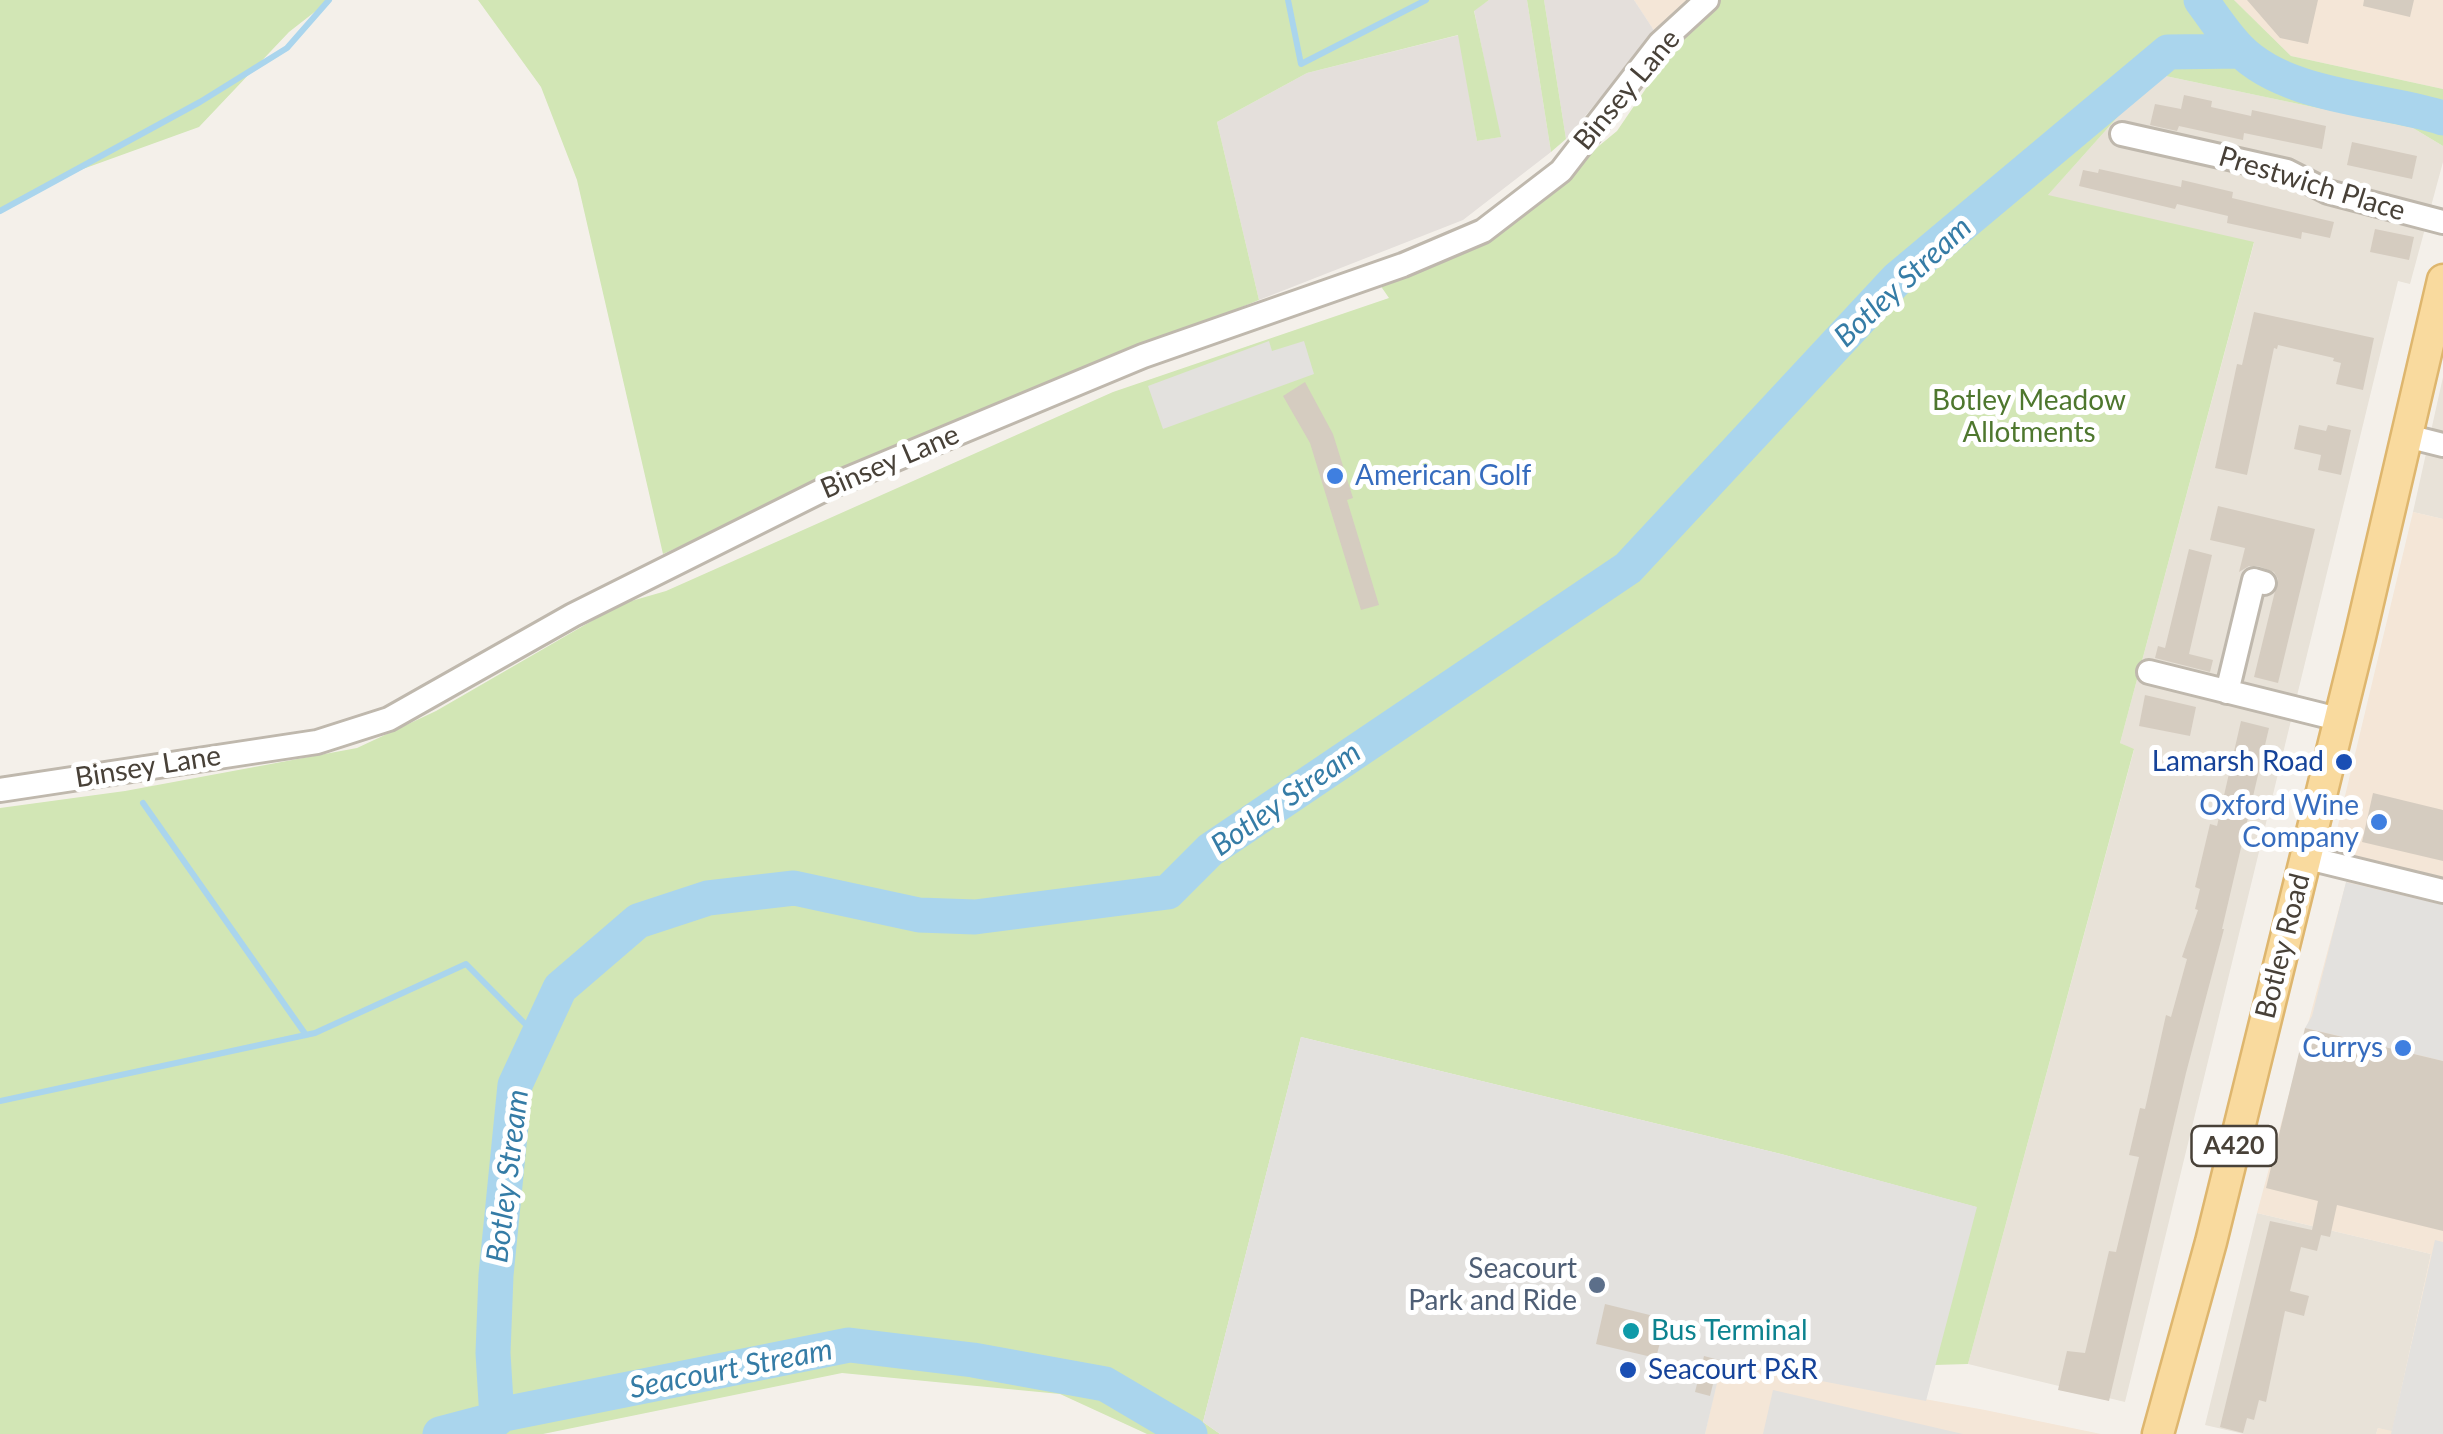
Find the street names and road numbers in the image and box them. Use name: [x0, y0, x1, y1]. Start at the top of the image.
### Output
street label: Binsey Lane: [1567, 23, 1687, 157]
street label: Prestwich Place: [2215, 140, 2409, 228]
street label: Binsey Lane: [816, 418, 964, 506]
street label: Binsey Lane: [73, 739, 223, 795]
street label: Botley Road: [2249, 870, 2317, 1022]
road number: A420: [2192, 1126, 2276, 1166]

